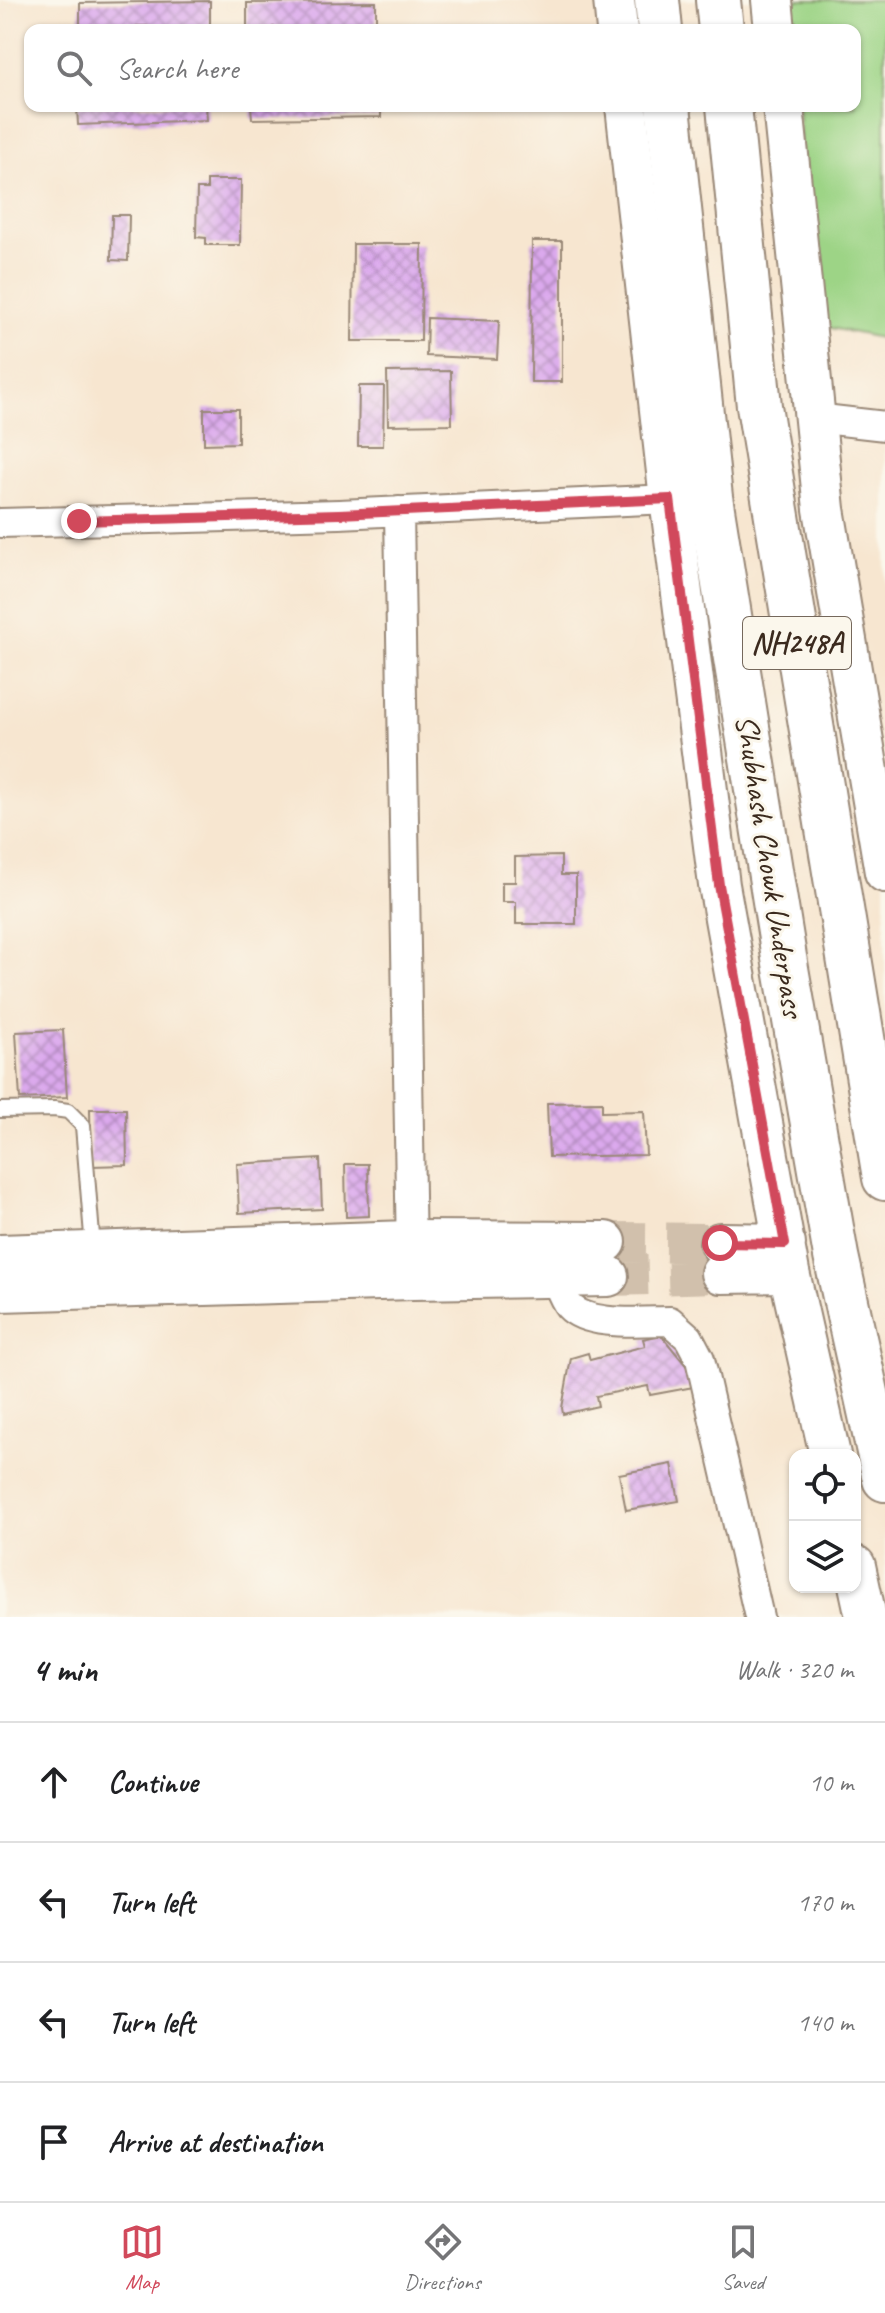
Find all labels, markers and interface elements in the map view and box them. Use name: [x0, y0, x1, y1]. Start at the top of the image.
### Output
search box: [24, 24, 861, 112]
icon: search: [52, 46, 96, 90]
text: Search here: [116, 49, 238, 87]
route end: [61, 503, 97, 539]
road number: NH248A: [743, 617, 851, 669]
street label: Shubhash Chowk Underpass: [726, 712, 814, 1022]
route start: [702, 1225, 738, 1261]
map controls: [789, 1449, 861, 1593]
button: locate: [789, 1449, 861, 1521]
button: layers: [789, 1521, 861, 1593]
text: 4 min: [32, 1648, 97, 1691]
text: Walk · 320 m: [736, 1653, 853, 1686]
icon: ahead: [32, 1760, 76, 1804]
text: Continue: [108, 1763, 198, 1801]
text: 10 m: [809, 1766, 853, 1799]
icon: left: [32, 1880, 76, 1924]
text: Turn left: [108, 1883, 195, 1921]
text: 170 m: [797, 1886, 853, 1919]
icon: left: [32, 2000, 76, 2044]
text: Turn left: [108, 2003, 195, 2041]
text: 140 m: [797, 2006, 853, 2039]
icon: arrive: [32, 2120, 76, 2164]
text: Arrive at destination: [108, 2123, 323, 2161]
tab: Map: [120, 2220, 164, 2296]
tab: Directions: [404, 2220, 481, 2296]
tab: Saved: [721, 2220, 765, 2296]

